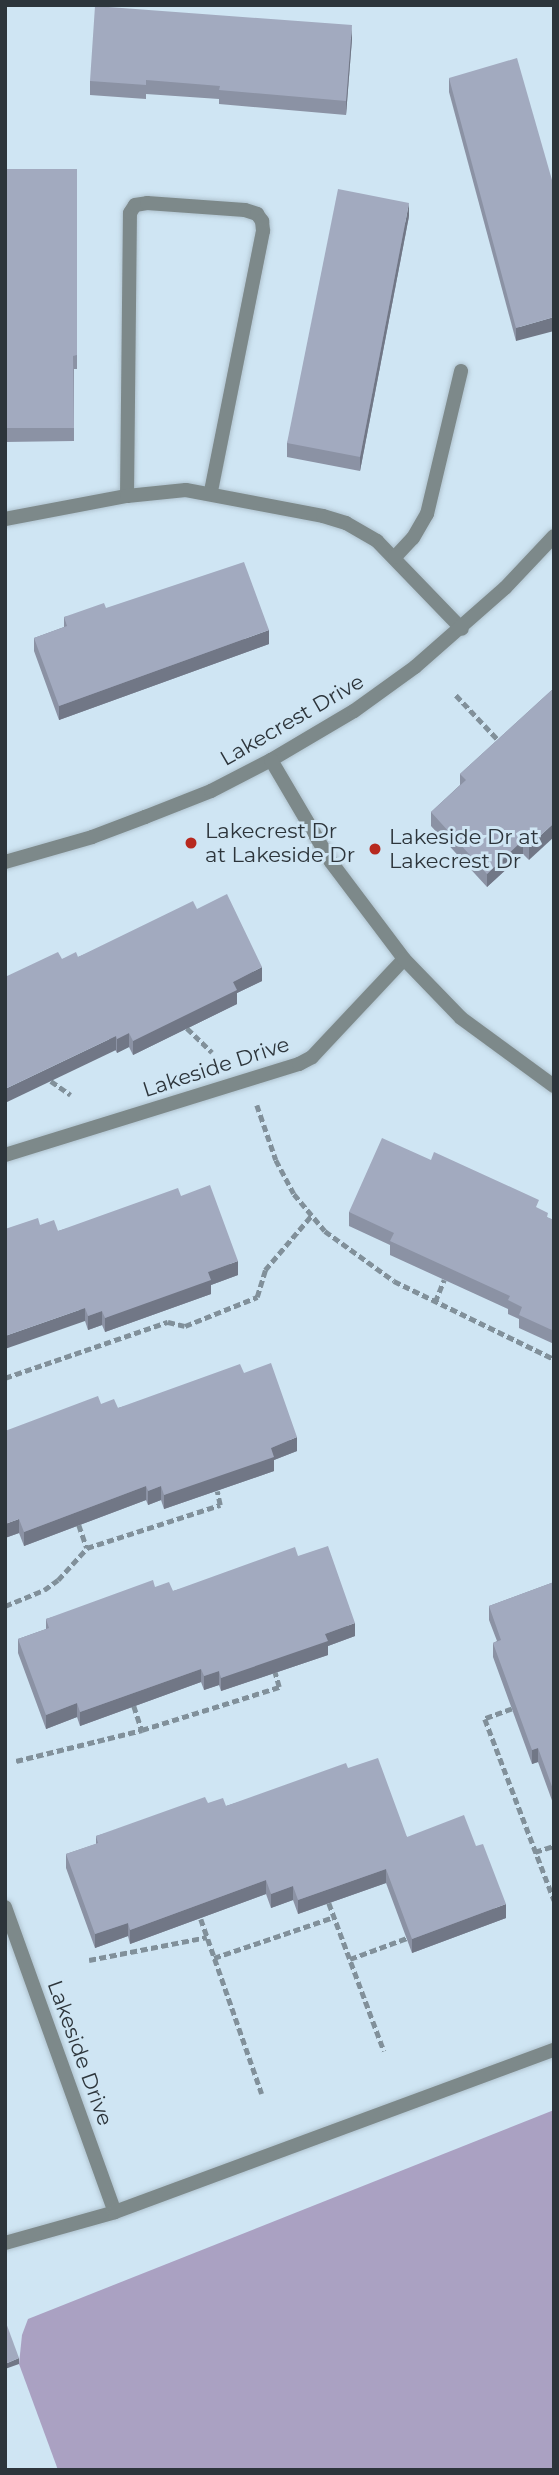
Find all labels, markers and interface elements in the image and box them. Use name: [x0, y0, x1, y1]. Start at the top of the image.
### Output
street label: Lakecrest Drive: [216, 669, 368, 771]
place label: Lakecrest Dr at Lakeside Dr: [205, 818, 355, 868]
place label: Lakeside Dr at Lakecrest Dr: [389, 824, 539, 874]
marker: Lakecrest Dr at Lakeside Dr: [183, 835, 199, 851]
marker: Lakeside Dr at Lakecrest Dr: [367, 841, 383, 857]
street label: Lakeside Drive: [139, 1031, 293, 1103]
street label: Lakeside Drive: [42, 1977, 118, 2129]

